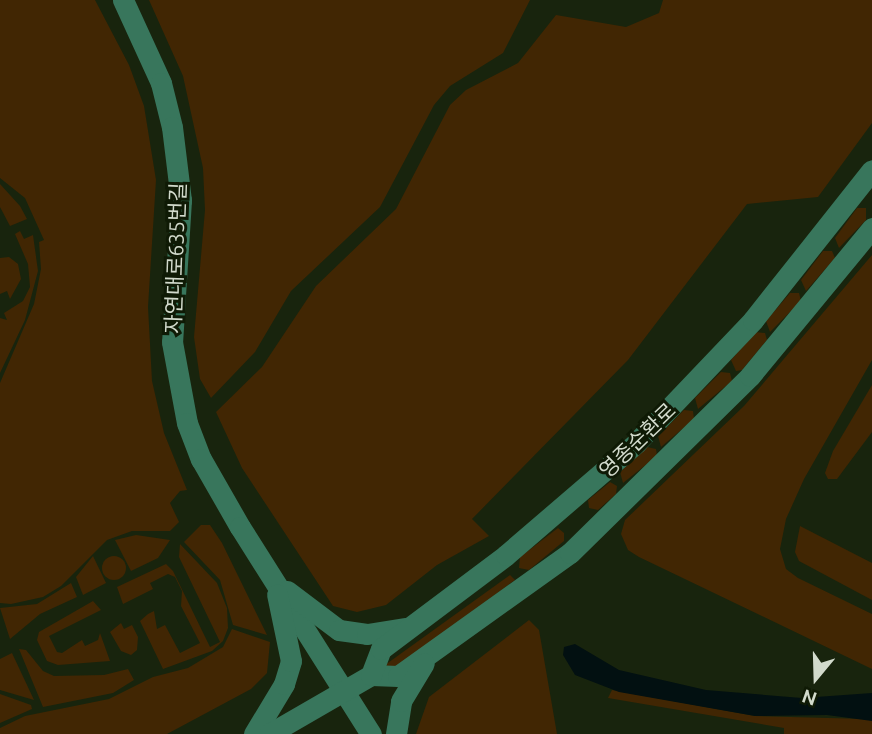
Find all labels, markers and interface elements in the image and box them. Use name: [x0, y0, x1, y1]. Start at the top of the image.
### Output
street label: 자연대로635번길: [160, 182, 190, 334]
street label: 영종순환로: [594, 397, 680, 483]
north arrow: [781, 643, 851, 713]
text: N: [799, 685, 819, 711]

